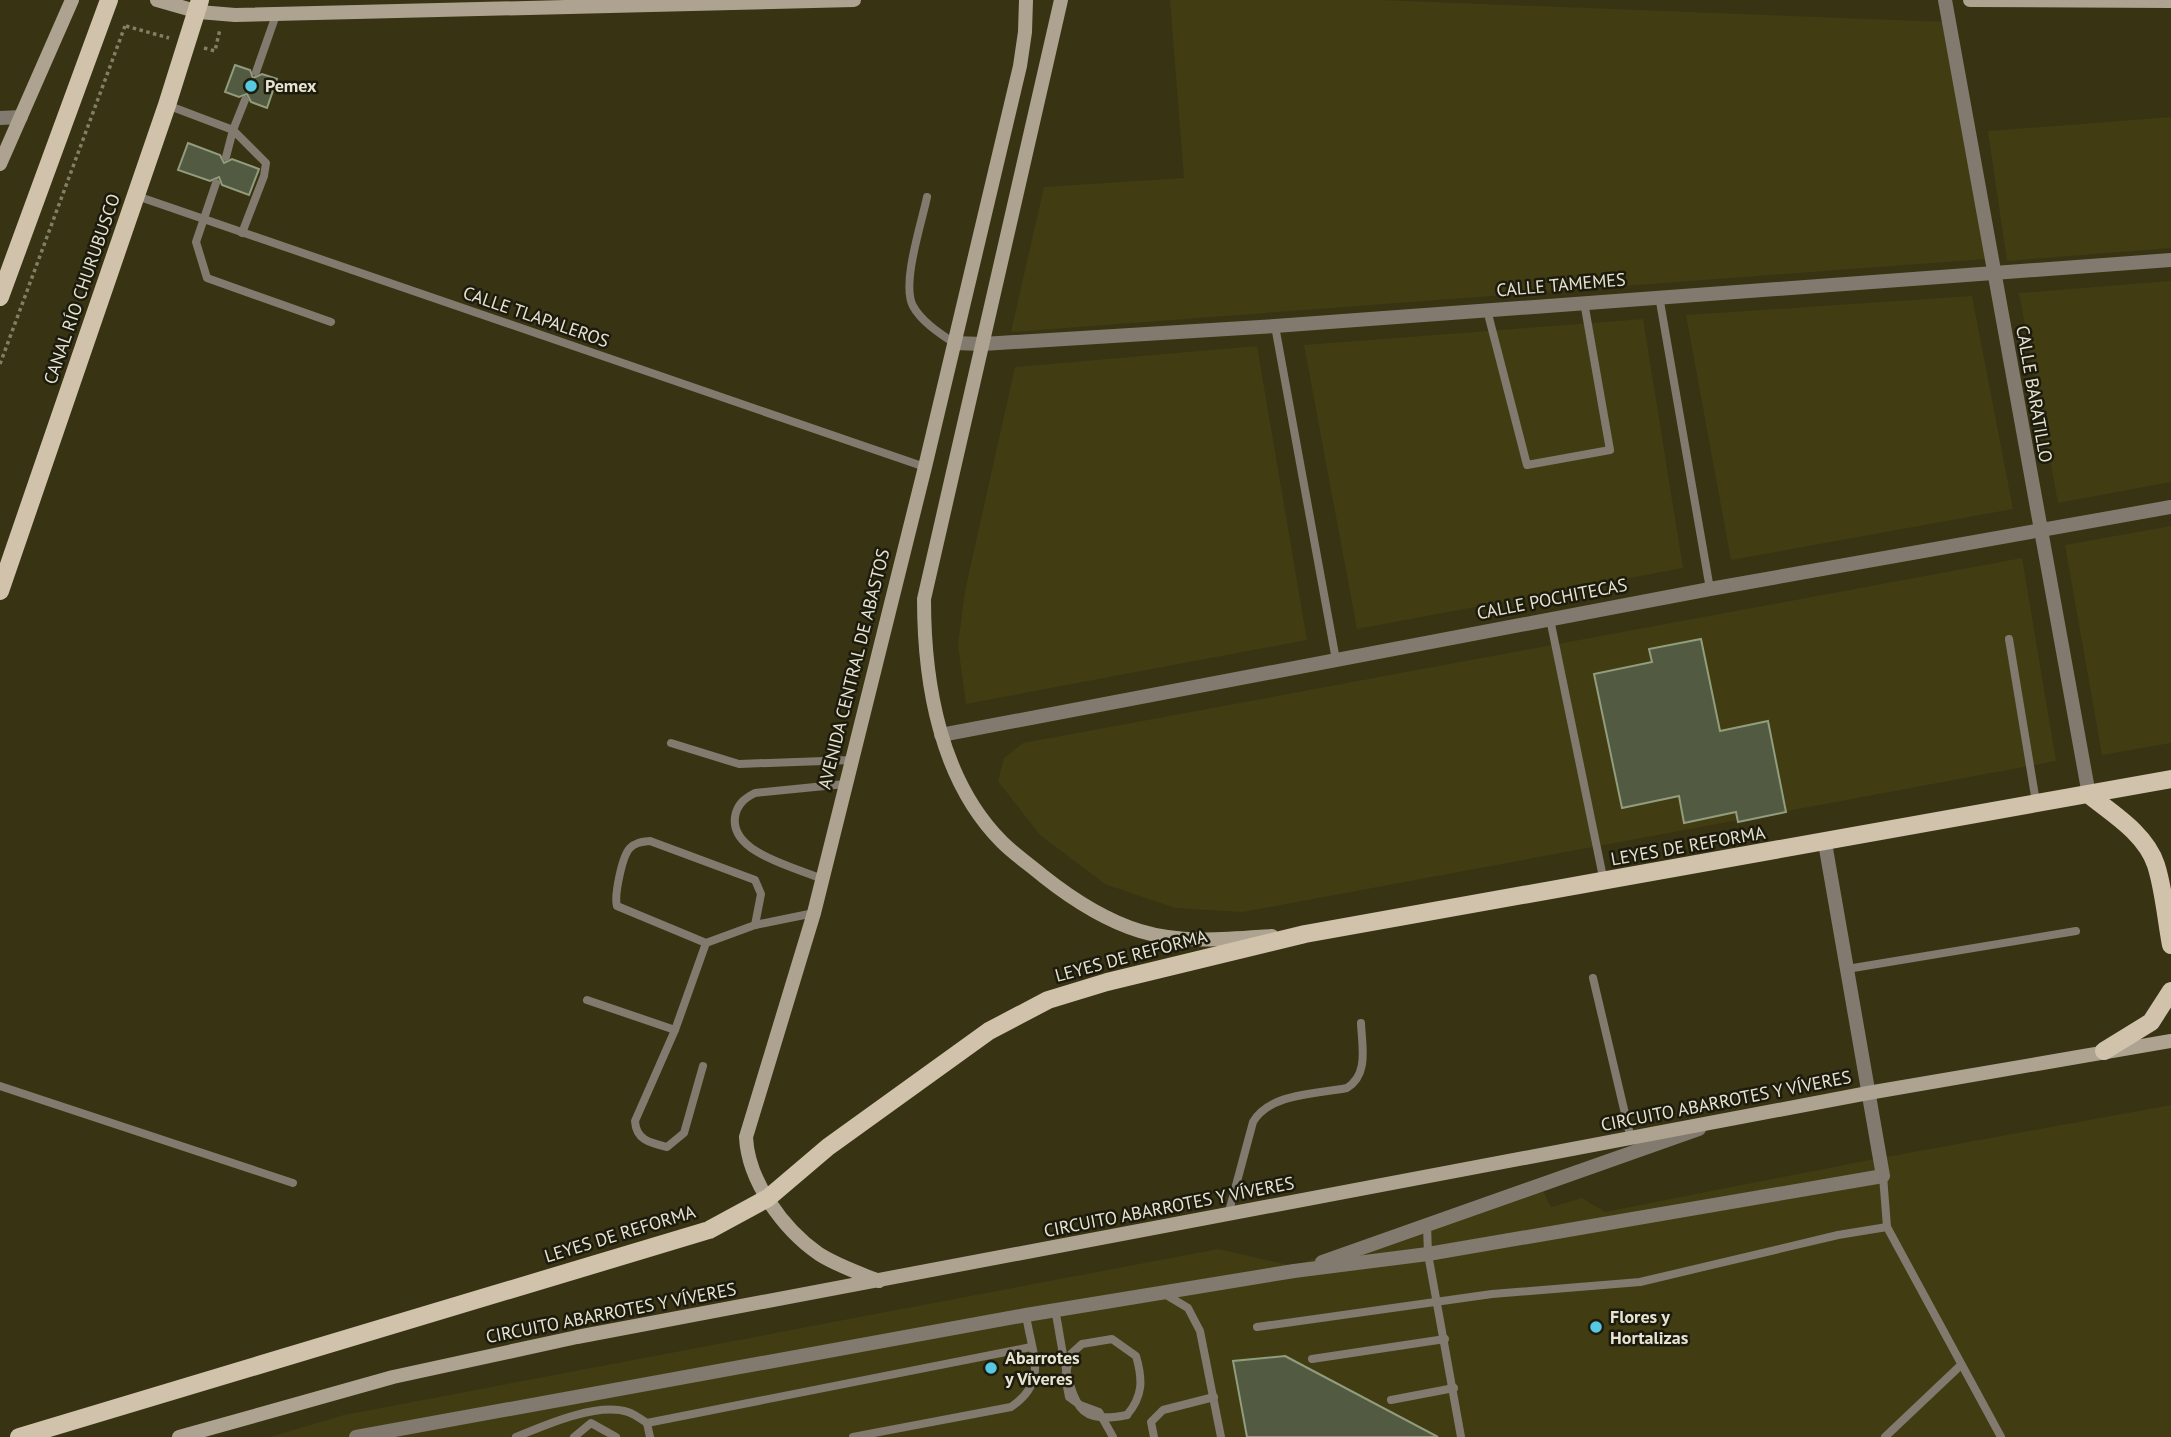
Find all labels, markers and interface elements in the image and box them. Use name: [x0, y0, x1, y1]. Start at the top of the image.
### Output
place label: Pemex: [265, 74, 317, 97]
marker: Pemex: [243, 78, 259, 94]
street label: CANAL RÍO CHURUBUSCO: [38, 191, 125, 387]
street label: CALLE TAMEMES: [1495, 267, 1626, 302]
street label: CALLE TLAPALEROS: [460, 281, 612, 352]
street label: CALLE BARATILLO: [2011, 323, 2058, 464]
street label: AVENIDA CENTRAL DE ABASTOS: [813, 546, 895, 791]
street label: CALLE POCHITECAS: [1475, 573, 1629, 624]
street label: LEYES DE REFORMA: [1609, 820, 1768, 870]
street label: LEYES DE REFORMA: [1052, 924, 1210, 987]
street label: CIRCUITO ABARROTES Y VÍVERES: [1599, 1065, 1853, 1136]
street label: CIRCUITO ABARROTES Y VÍVERES: [1042, 1171, 1296, 1242]
street label: LEYES DE REFORMA: [542, 1199, 699, 1267]
street label: CIRCUITO ABARROTES Y VÍVERES: [484, 1277, 738, 1348]
place label: Flores y Hortalizas: [1610, 1305, 1689, 1349]
marker: Flores y Hortalizas: [1588, 1319, 1604, 1335]
place label: Abarrotes y Víveres: [1004, 1346, 1080, 1390]
marker: Abarrotes y Víveres: [983, 1360, 999, 1376]

